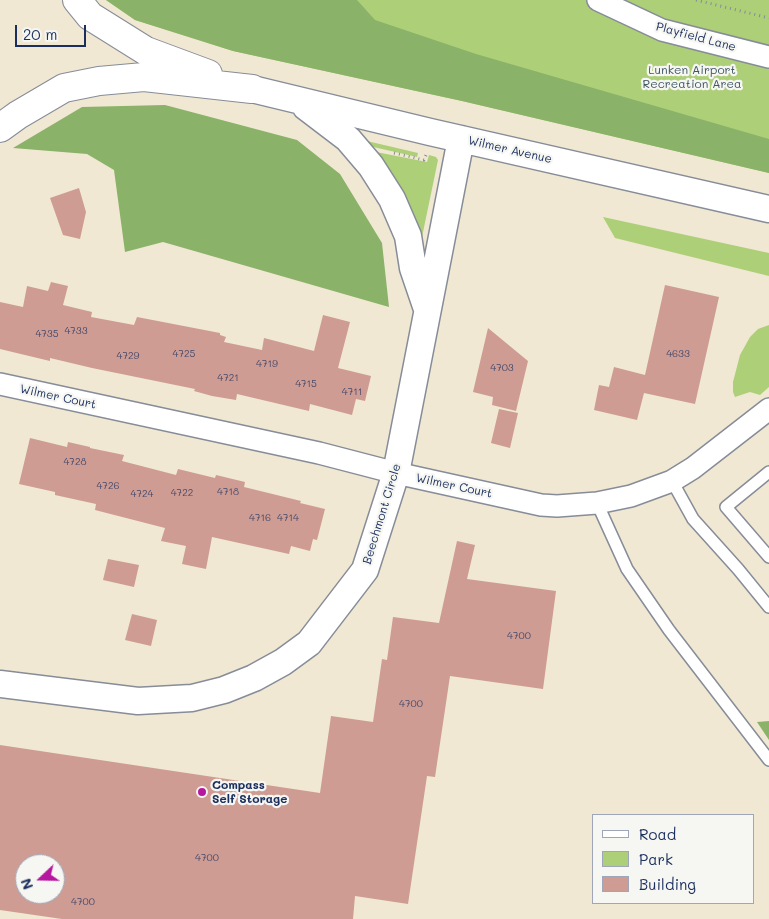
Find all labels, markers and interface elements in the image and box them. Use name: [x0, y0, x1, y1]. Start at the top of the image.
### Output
scale bar: [18, 15, 89, 47]
street label: Playfield Lane: [654, 19, 738, 55]
text: 20 m: [23, 24, 57, 44]
park label: Lunken Airport Recreation Area: [643, 63, 741, 91]
street label: Wilmer Avenue: [467, 133, 553, 167]
house number: 4733: [64, 325, 88, 337]
house number: 4735: [35, 328, 59, 340]
house number: 4725: [173, 348, 195, 360]
house number: 4633: [666, 348, 690, 360]
house number: 4729: [117, 350, 139, 362]
house number: 4719: [256, 358, 278, 370]
house number: 4703: [490, 362, 514, 374]
house number: 4721: [217, 372, 239, 384]
house number: 4715: [295, 378, 317, 390]
street label: Wilmer Court: [19, 382, 97, 412]
house number: 4711: [342, 386, 362, 398]
house number: 4728: [63, 456, 87, 468]
street label: Beechmont Circle: [360, 462, 404, 566]
street label: Wilmer Court: [415, 471, 493, 501]
house number: 4726: [96, 480, 120, 492]
house number: 4718: [217, 486, 239, 498]
house number: 4722: [171, 487, 193, 499]
house number: 4724: [131, 488, 153, 500]
house number: 4716: [249, 512, 271, 524]
house number: 4714: [277, 512, 299, 524]
house number: 4700: [507, 630, 531, 642]
house number: 4700: [399, 698, 423, 710]
place label: Compass Self Storage: [212, 778, 287, 806]
marker: Compass Self Storage: [196, 786, 208, 798]
legend: [592, 814, 754, 904]
text: Road: [639, 824, 676, 844]
text: Park: [639, 849, 673, 869]
house number: 4700: [195, 852, 219, 864]
north arrow: [15, 854, 65, 904]
text: Building: [639, 874, 696, 894]
text: N: [16, 876, 37, 893]
house number: 4700: [71, 896, 95, 908]

